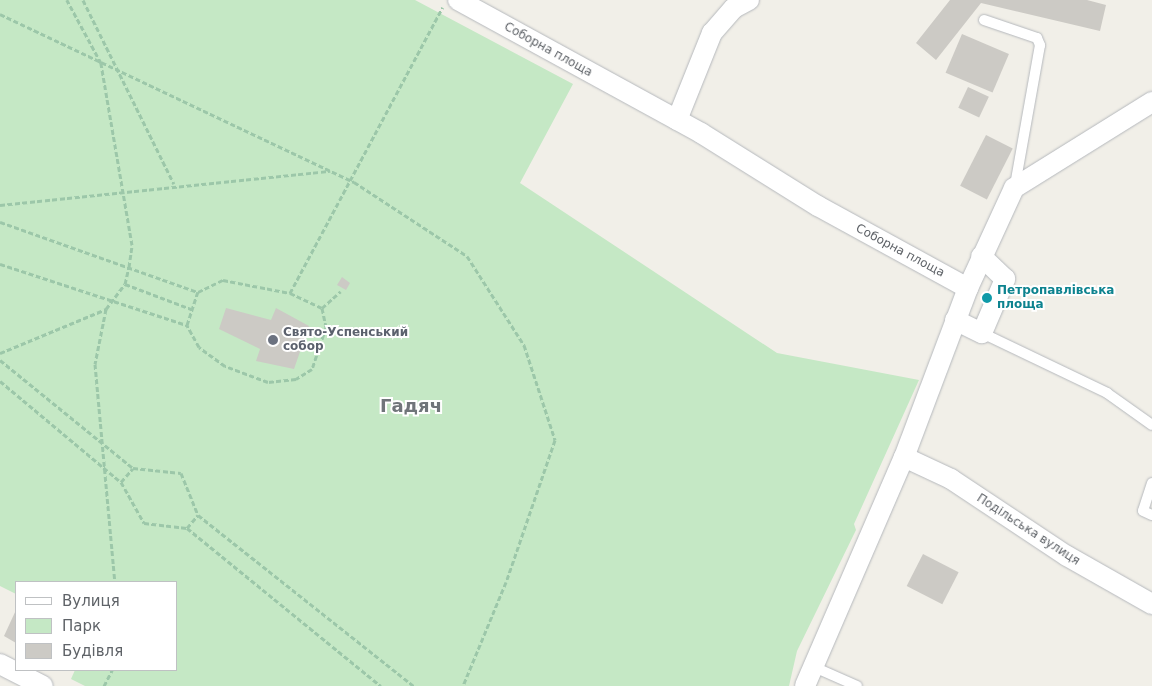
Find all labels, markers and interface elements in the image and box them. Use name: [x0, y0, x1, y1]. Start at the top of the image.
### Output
street label: Соборна площа: [501, 20, 595, 80]
street label: Соборна площа: [853, 221, 947, 281]
place label: Петропавлівська площа: [997, 284, 1114, 312]
marker: Петропавлівська площа: [981, 292, 993, 304]
place label: Свято-Успенський собор: [283, 326, 408, 354]
marker: Свято-Успенський собор: [267, 334, 279, 346]
district label: Гадяч: [380, 395, 442, 417]
street label: Подільська вулиця: [974, 491, 1082, 569]
legend: [15, 581, 178, 671]
text: Вулиця: [62, 592, 120, 610]
text: Парк: [62, 617, 101, 635]
text: Будівля: [62, 642, 123, 660]

